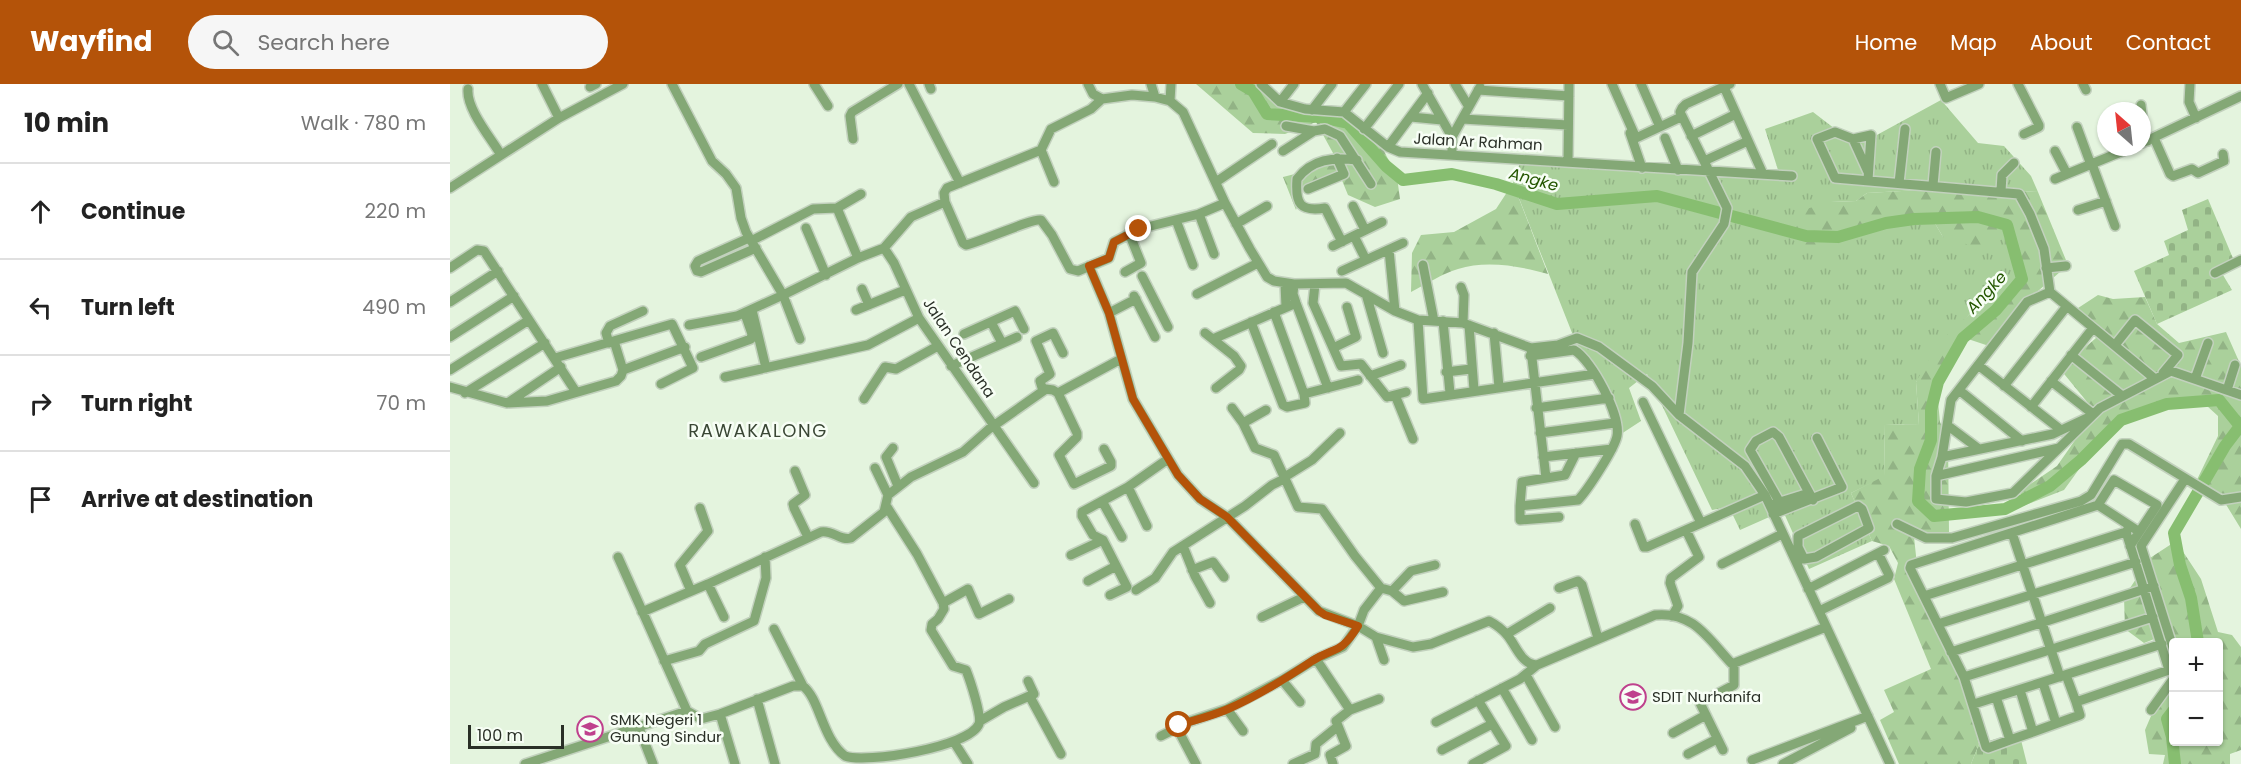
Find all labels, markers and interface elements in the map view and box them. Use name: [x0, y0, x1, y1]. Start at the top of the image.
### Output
search box: [188, 15, 608, 69]
text: Wayfind: [30, 22, 152, 61]
icon: search: [209, 26, 242, 59]
text: Search here: [257, 27, 390, 58]
text: Home: [1855, 28, 1917, 57]
text: Map: [1950, 28, 1997, 57]
text: About: [2030, 28, 2093, 57]
text: Contact: [2126, 28, 2211, 57]
north arrow: [2097, 102, 2151, 156]
text: 10 min: [24, 105, 109, 141]
text: Walk · 780 m: [301, 109, 426, 137]
street label: Jalan Ar Rahman: [1413, 128, 1543, 155]
water label: Angke: [1506, 162, 1561, 197]
icon: ahead: [24, 195, 57, 228]
text: Continue: [81, 196, 185, 227]
text: 220 m: [365, 197, 426, 225]
route end: [1125, 215, 1151, 241]
water label: Angke: [1960, 266, 2012, 319]
icon: left: [24, 291, 57, 324]
text: Turn left: [81, 292, 175, 323]
text: 490 m: [362, 293, 426, 321]
street label: Jalan Cendana: [918, 294, 1001, 402]
icon: right: [24, 387, 57, 420]
text: Turn right: [81, 388, 192, 419]
text: 70 m: [377, 389, 426, 417]
district label: RAWAKALONG: [688, 418, 828, 443]
icon: arrive: [24, 483, 57, 516]
text: Arrive at destination: [81, 484, 313, 515]
map controls: [2169, 638, 2223, 746]
button: +: [2169, 638, 2223, 692]
school or university icon: SDIT Nurhanifa: [1618, 682, 1648, 712]
place label: SDIT Nurhanifa: [1652, 686, 1761, 707]
button: −: [2169, 692, 2223, 746]
place label: SMK Negeri 1 Gunung Sindur: [610, 709, 722, 747]
route start: [1165, 711, 1191, 737]
school or university icon: SMK Negeri 1 Gunung Sindur: [575, 714, 605, 744]
scale bar: [468, 722, 564, 750]
text: 100 m: [477, 724, 523, 747]

